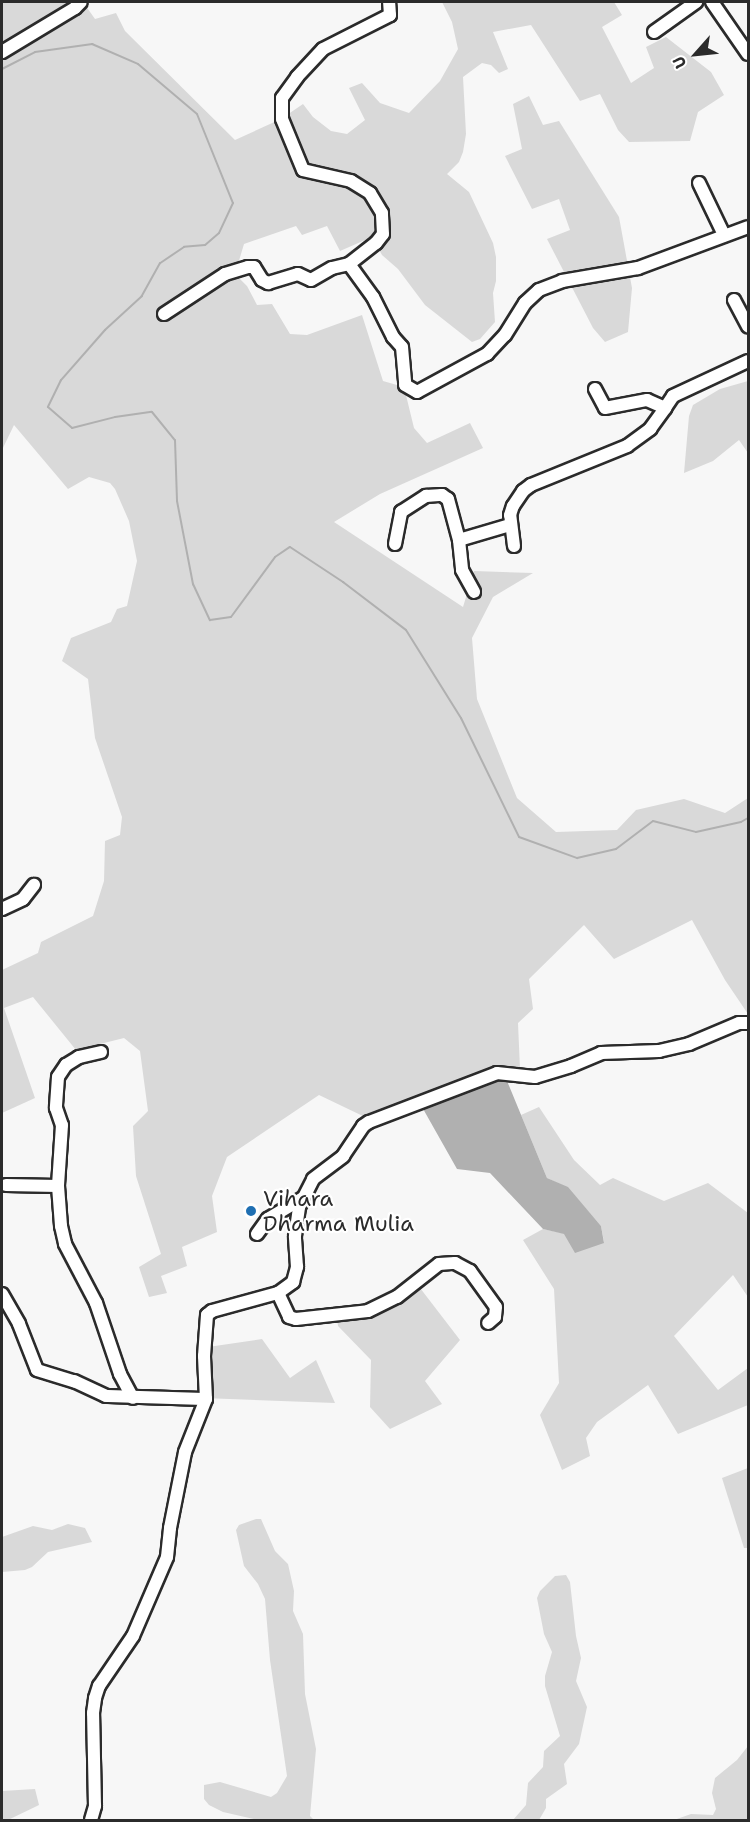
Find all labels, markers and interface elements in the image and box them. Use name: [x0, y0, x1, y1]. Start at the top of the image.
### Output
north arrow: [666, 24, 726, 84]
text: U: [668, 53, 691, 72]
place label: Vihara Dharma Mulia: [263, 1185, 414, 1236]
marker: Vihara Dharma Mulia: [244, 1204, 258, 1218]

